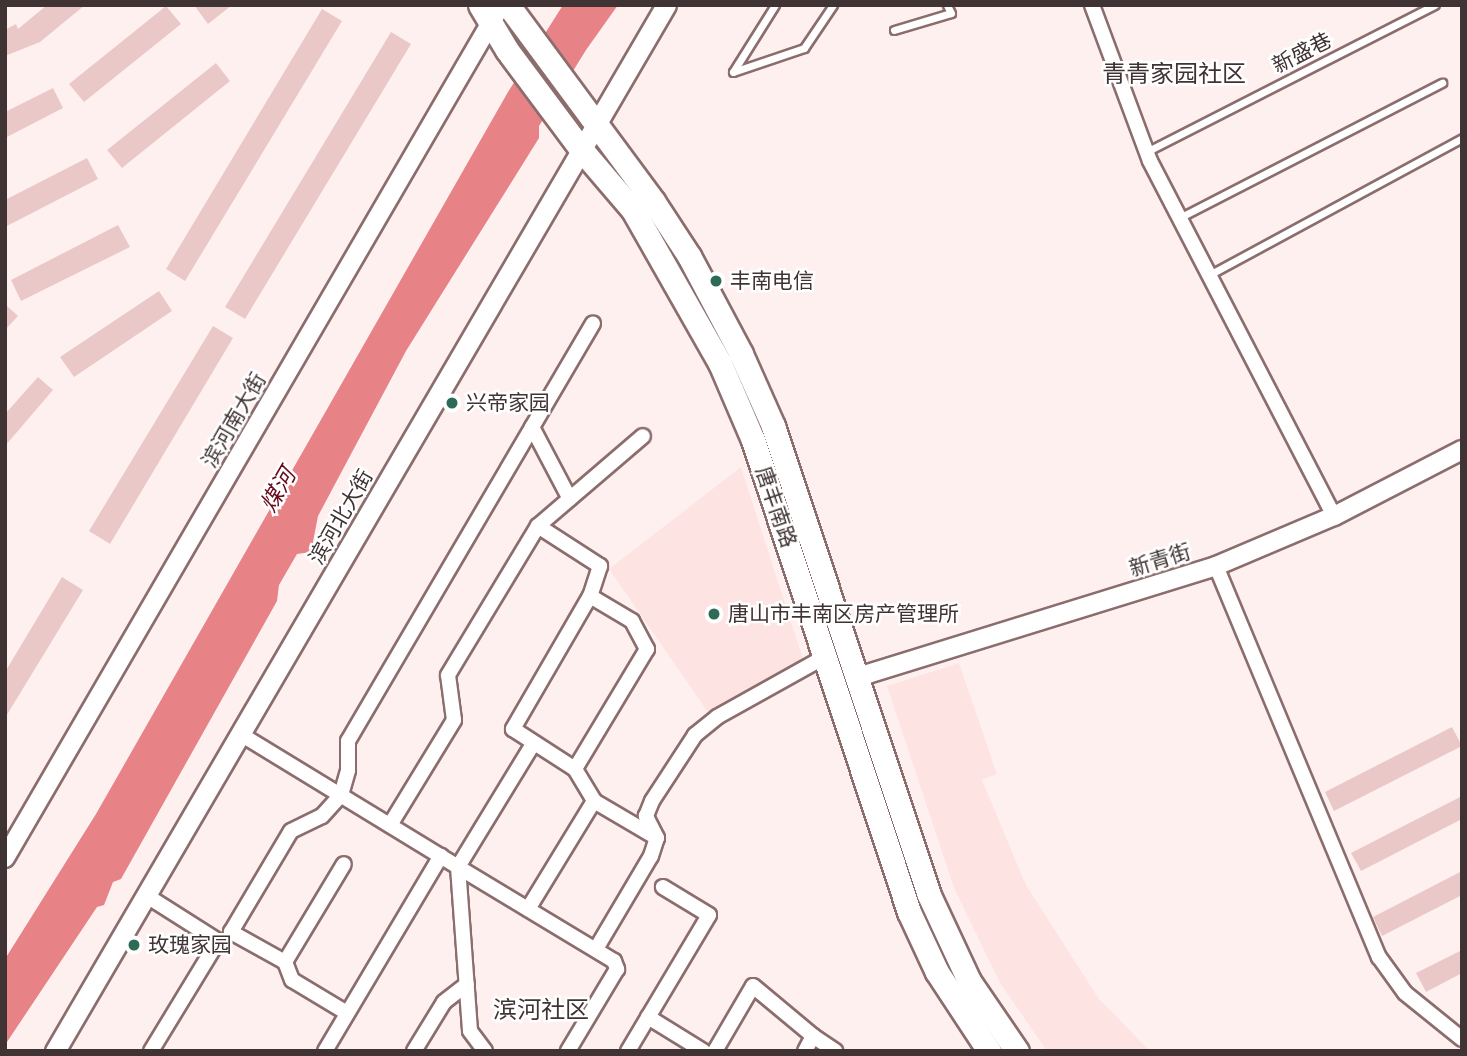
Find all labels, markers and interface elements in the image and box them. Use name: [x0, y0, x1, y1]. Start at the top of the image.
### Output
street label: 新盛巷: [1268, 27, 1336, 79]
district label: 青青家园社区: [1102, 60, 1246, 88]
place label: 丰南电信: [730, 268, 814, 294]
marker: 丰南电信: [708, 273, 724, 289]
street label: 滨河南大街: [197, 368, 271, 472]
place label: 兴帝家园: [466, 390, 550, 416]
marker: 兴帝家园: [444, 395, 460, 411]
water label: 煤河: [255, 463, 301, 517]
street label: 唐丰南路: [750, 463, 802, 551]
street label: 滨河北大街: [304, 465, 378, 569]
street label: 新青街: [1126, 539, 1194, 581]
place label: 唐山市丰南区房产管理所: [728, 601, 959, 627]
marker: 唐山市丰南区房产管理所: [706, 606, 722, 622]
place label: 玫瑰家园: [148, 932, 232, 958]
marker: 玫瑰家园: [126, 937, 142, 953]
district label: 滨河社区: [493, 996, 589, 1024]

